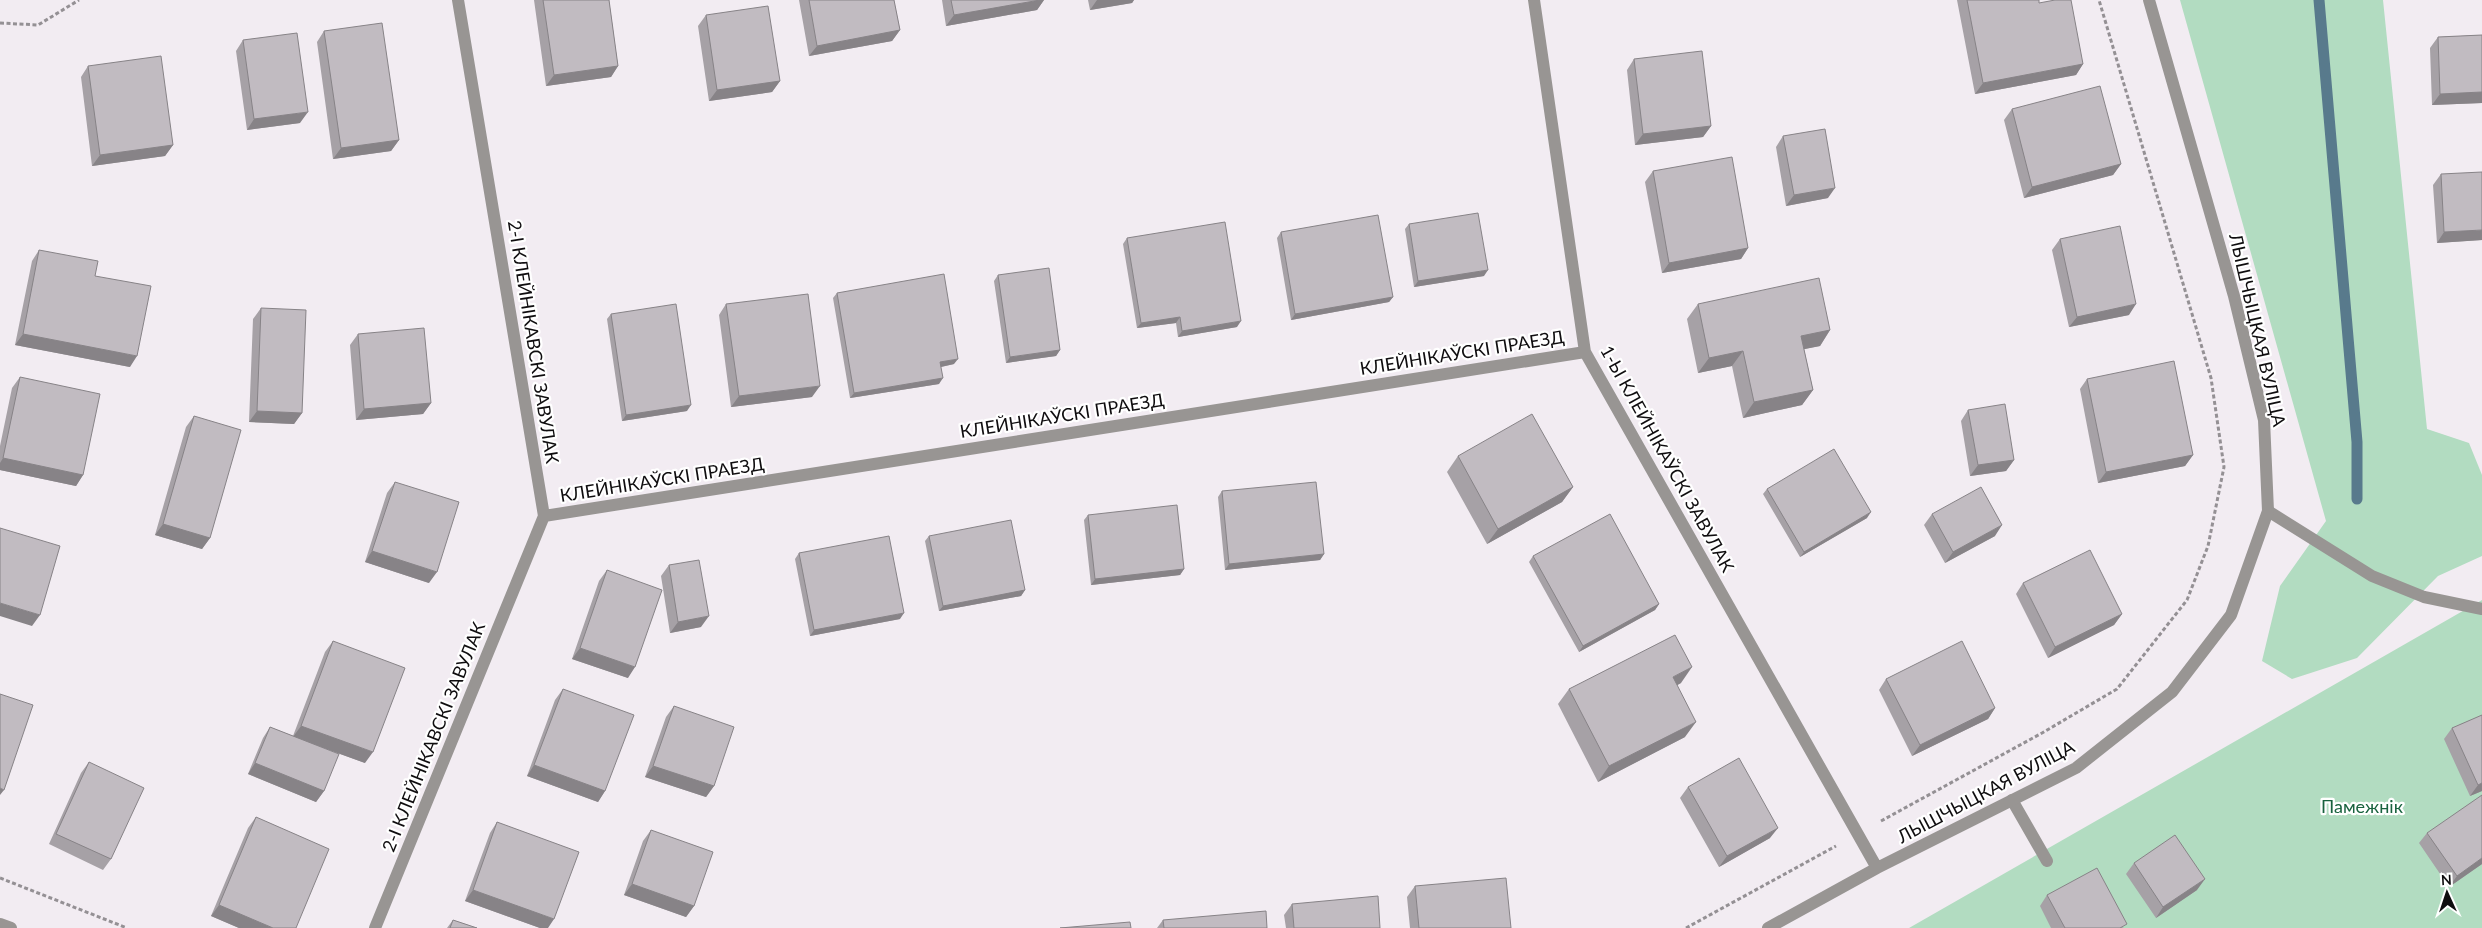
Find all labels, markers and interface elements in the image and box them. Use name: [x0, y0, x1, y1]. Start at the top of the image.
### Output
street label: 2-І КЛЕЙНІКАВСКІ ЗАВУЛАК: [504, 219, 564, 465]
street label: ЛЫШЧЫЦКАЯ ВУЛІЦА: [2225, 230, 2291, 429]
street label: КЛЕЙНІКАЎСКІ ПРАЕЗД: [1358, 325, 1566, 379]
street label: 1-Ы КЛЕЙНІКАЎСКІ ЗАВУЛАК: [1596, 341, 1739, 576]
street label: КЛЕЙНІКАЎСКІ ПРАЕЗД: [958, 388, 1166, 442]
street label: КЛЕЙНІКАЎСКІ ПРАЕЗД: [558, 452, 766, 506]
street label: 2-І КЛЕЙНІКАВСКІ ЗАВУЛАК: [377, 619, 489, 855]
street label: ЛЫШЧЫЦКАЯ ВУЛІЦА: [1892, 735, 2079, 848]
park label: Памежнік: [2321, 795, 2404, 817]
north arrow: [2422, 868, 2472, 918]
text: N: [2440, 871, 2452, 888]

